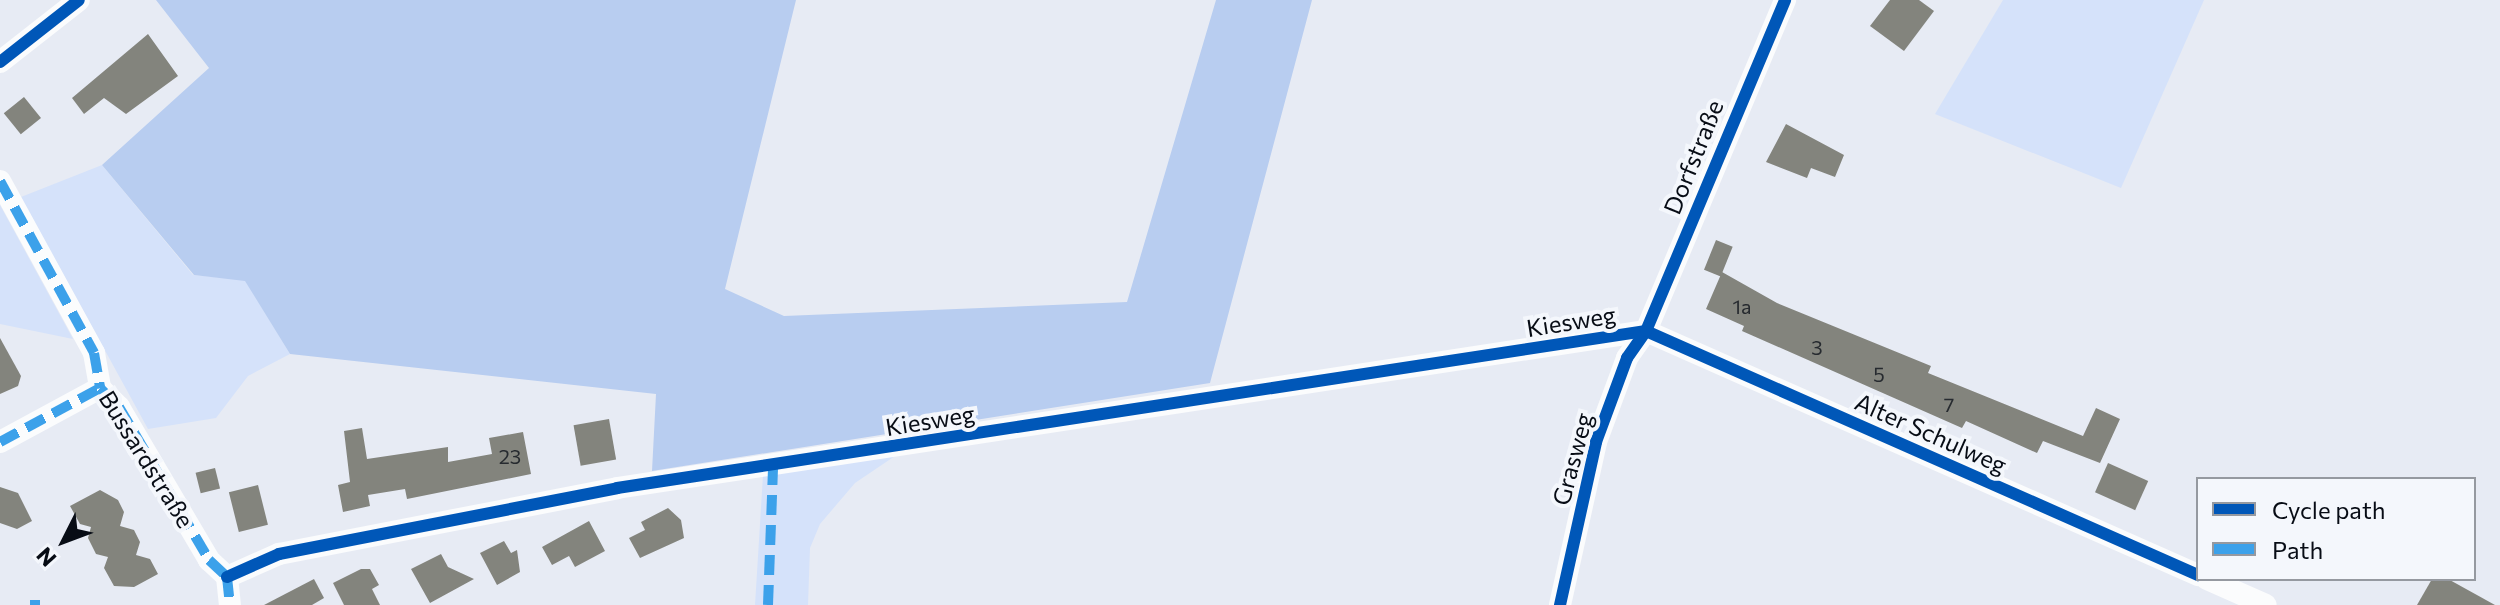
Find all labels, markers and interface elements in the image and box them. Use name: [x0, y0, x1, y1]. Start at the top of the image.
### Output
street label: Dorfstraße: [1657, 96, 1729, 218]
house number: 1a: [1732, 294, 1752, 318]
street label: Kiesweg: [1524, 300, 1618, 342]
house number: 3: [1811, 335, 1823, 359]
house number: 5: [1873, 362, 1885, 386]
street label: Bussardstraße: [93, 385, 201, 533]
street label: Alter Schulweg: [1851, 387, 2011, 479]
house number: 7: [1944, 392, 1954, 416]
street label: Kiesweg: [883, 399, 977, 441]
street label: Grasweg: [1546, 410, 1598, 508]
house number: 23: [499, 444, 521, 468]
legend: [2196, 477, 2476, 581]
text: Cycle path: [2272, 495, 2386, 524]
north arrow: [24, 501, 104, 581]
text: Path: [2272, 535, 2323, 564]
text: N: [30, 542, 61, 573]

